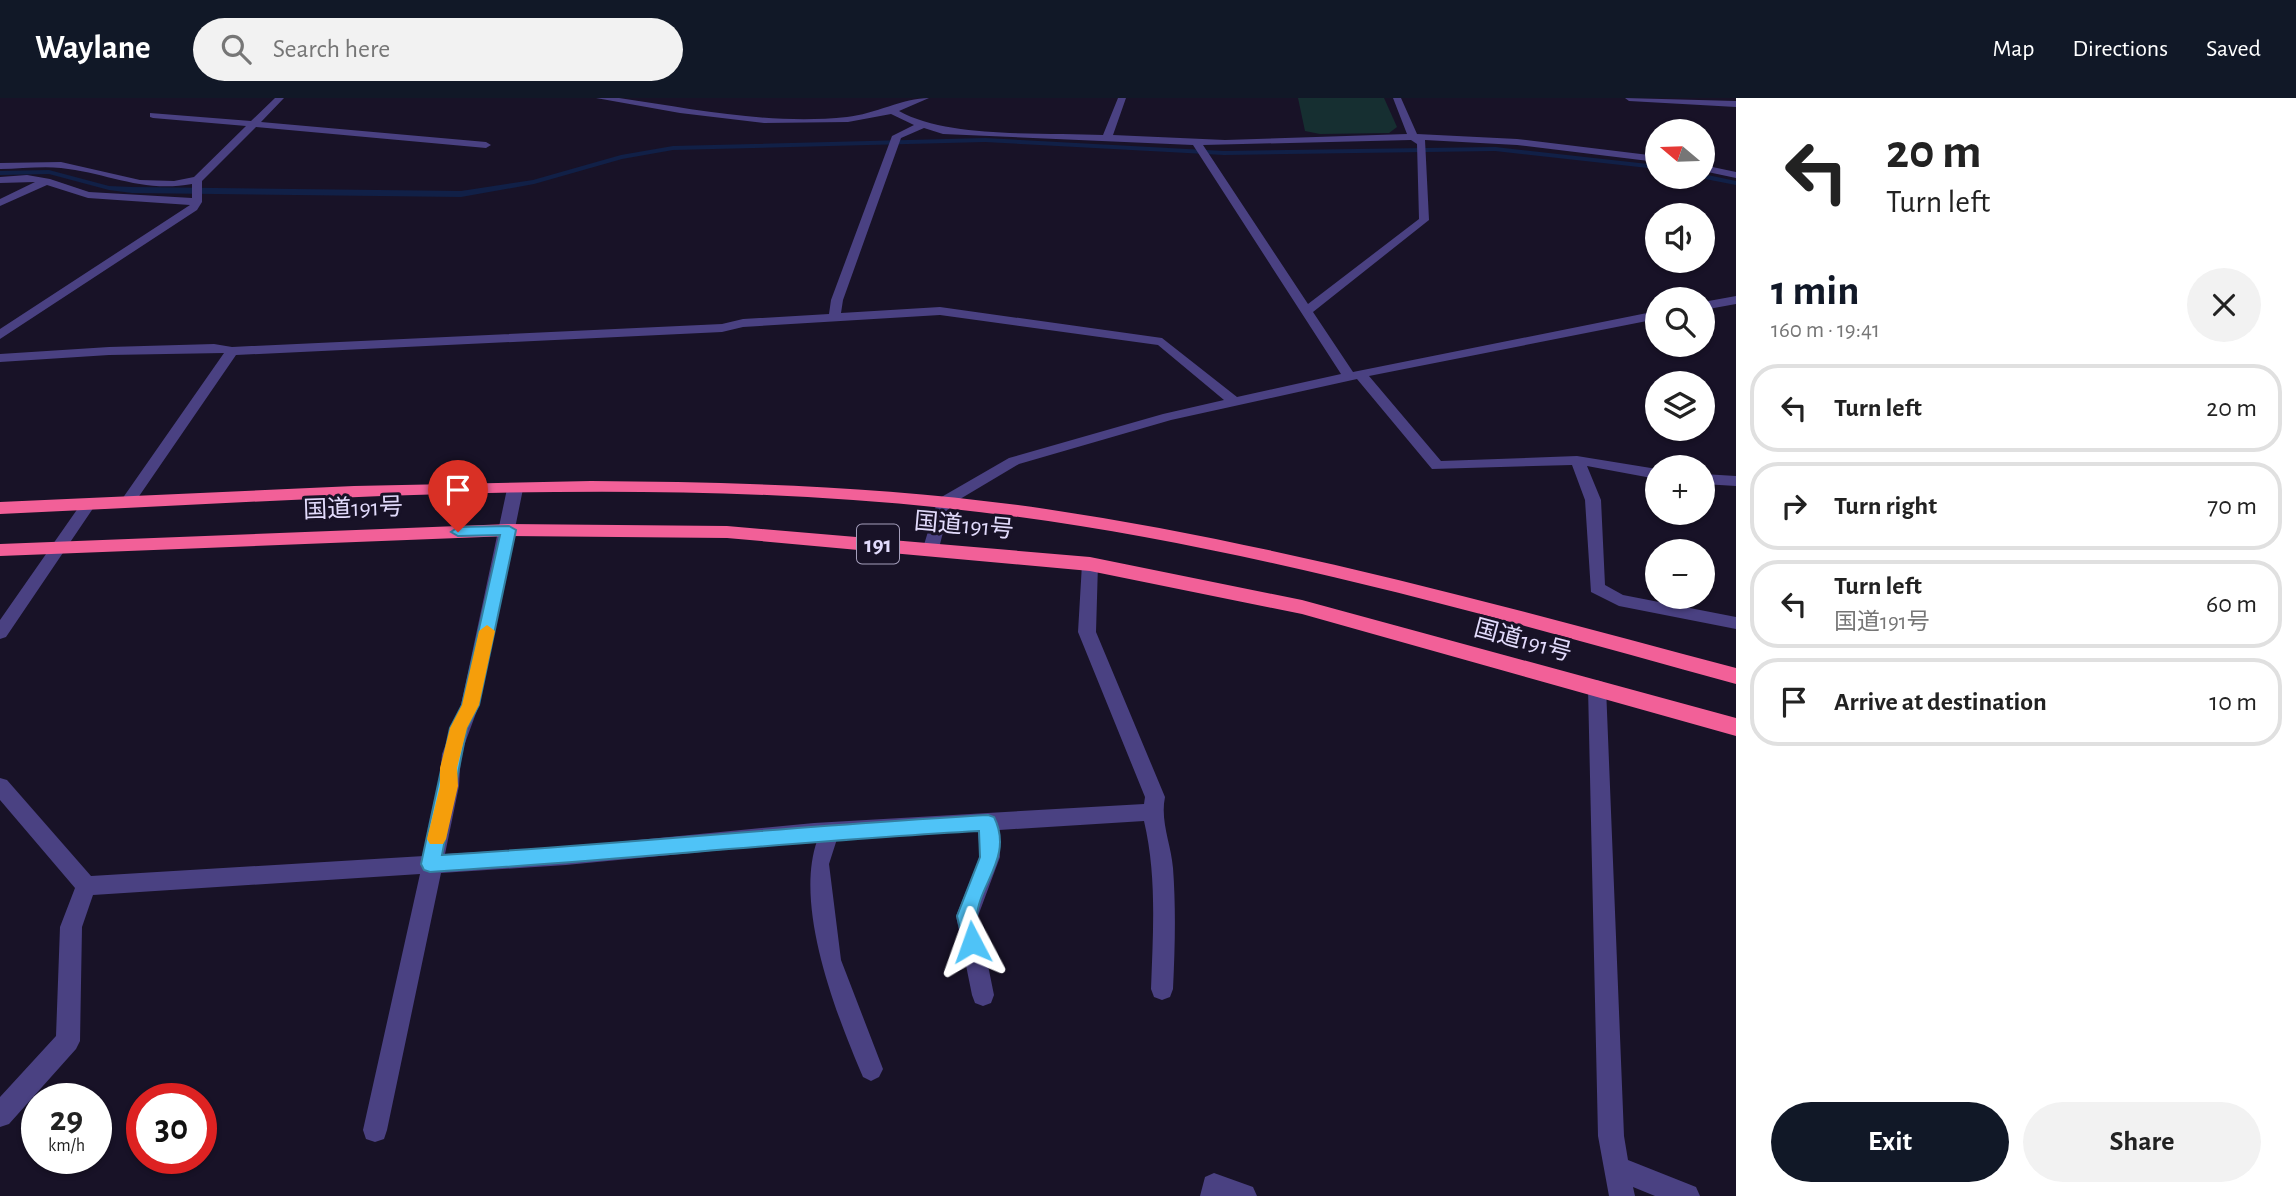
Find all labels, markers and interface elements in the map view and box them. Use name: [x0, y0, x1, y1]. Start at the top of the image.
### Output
search box: [193, 18, 683, 81]
icon: search: [217, 30, 255, 68]
text: Waylane: [35, 32, 151, 65]
text: Search here: [273, 36, 390, 62]
text: Map: [1992, 37, 2034, 61]
text: Directions: [2072, 37, 2168, 61]
text: Saved: [2206, 37, 2261, 61]
north arrow: [1645, 119, 1715, 189]
map controls: [1645, 119, 1715, 609]
icon: left: [1771, 126, 1862, 217]
text: 20 m: [1886, 128, 1982, 177]
text: Turn left: [1886, 186, 1990, 218]
button: sound: [1645, 203, 1715, 273]
button: close: [2187, 268, 2261, 342]
text: 1 min: [1771, 270, 1860, 312]
button: search: [1645, 287, 1715, 357]
text: 160 m · 19:41: [1771, 319, 1880, 342]
button: layers: [1645, 371, 1715, 441]
icon: left: [1775, 389, 1813, 427]
text: Turn left: [1834, 395, 1922, 421]
text: 20 m: [2206, 395, 2257, 421]
button: +: [1645, 455, 1715, 525]
pin: [428, 460, 488, 532]
icon: arrive: [439, 471, 477, 509]
icon: right: [1775, 487, 1813, 525]
street label: 国道191号: [303, 493, 403, 523]
text: Turn right: [1834, 493, 1937, 519]
text: 70 m: [2207, 493, 2257, 519]
street label: 国道191号: [913, 508, 1015, 542]
road number: 191: [857, 524, 899, 564]
button: −: [1645, 539, 1715, 609]
text: Turn left: [1834, 573, 1922, 599]
icon: left: [1775, 585, 1813, 623]
text: 60 m: [2206, 591, 2257, 617]
text: 国道191号: [1834, 611, 1930, 634]
street label: 国道191号: [1471, 615, 1575, 665]
icon: arrive: [1775, 683, 1813, 721]
text: Arrive at destination: [1834, 689, 2047, 715]
text: 10 m: [2209, 689, 2257, 715]
position arrow: [935, 905, 1009, 979]
speed limit sign: 30: [126, 1083, 217, 1174]
text: 29: [50, 1102, 83, 1137]
button: Exit: [1771, 1102, 2009, 1182]
button: Share: [2023, 1102, 2261, 1182]
text: km/h: [48, 1137, 85, 1155]

